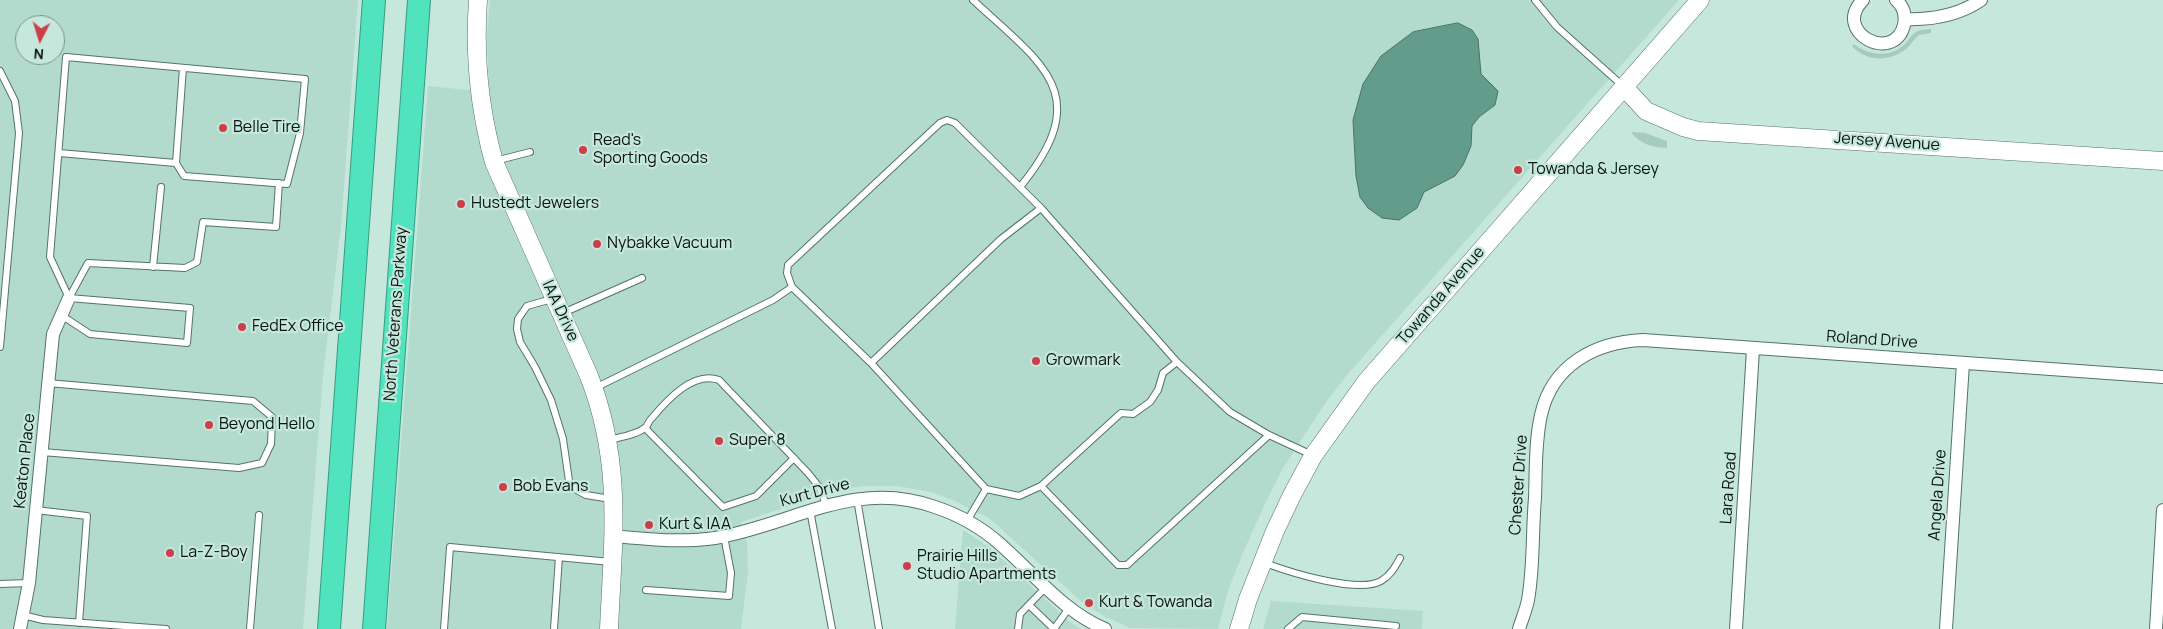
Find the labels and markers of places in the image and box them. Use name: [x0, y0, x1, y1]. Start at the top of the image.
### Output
place label: Belle Tire: [233, 118, 300, 138]
marker: Belle Tire: [217, 122, 229, 134]
place label: Read's Sporting Goods: [593, 131, 708, 169]
marker: Read's Sporting Goods: [577, 144, 589, 156]
place label: Towanda & Jersey: [1528, 160, 1659, 180]
marker: Towanda & Jersey: [1512, 164, 1524, 176]
place label: Hustedt Jewelers: [471, 194, 599, 214]
marker: Hustedt Jewelers: [455, 198, 467, 210]
place label: Nybakke Vacuum: [607, 234, 732, 254]
marker: Nybakke Vacuum: [591, 238, 603, 250]
place label: FedEx Office: [252, 317, 344, 337]
marker: FedEx Office: [236, 321, 248, 333]
place label: Growmark: [1046, 351, 1120, 371]
marker: Growmark: [1030, 355, 1042, 367]
place label: Beyond Hello: [219, 415, 315, 435]
marker: Beyond Hello: [203, 419, 215, 431]
place label: Super 8: [729, 431, 785, 451]
marker: Super 8: [713, 435, 725, 447]
place label: Bob Evans: [513, 477, 589, 497]
marker: Bob Evans: [497, 481, 509, 493]
place label: Kurt & IAA: [659, 515, 731, 535]
marker: Kurt & IAA: [643, 519, 655, 531]
place label: La-Z-Boy: [180, 543, 248, 563]
marker: La-Z-Boy: [164, 547, 176, 559]
place label: Prairie Hills Studio Apartments: [917, 547, 1056, 585]
marker: Prairie Hills Studio Apartments: [901, 560, 913, 572]
place label: Kurt & Towanda: [1099, 593, 1212, 613]
marker: Kurt & Towanda: [1083, 597, 1095, 609]

